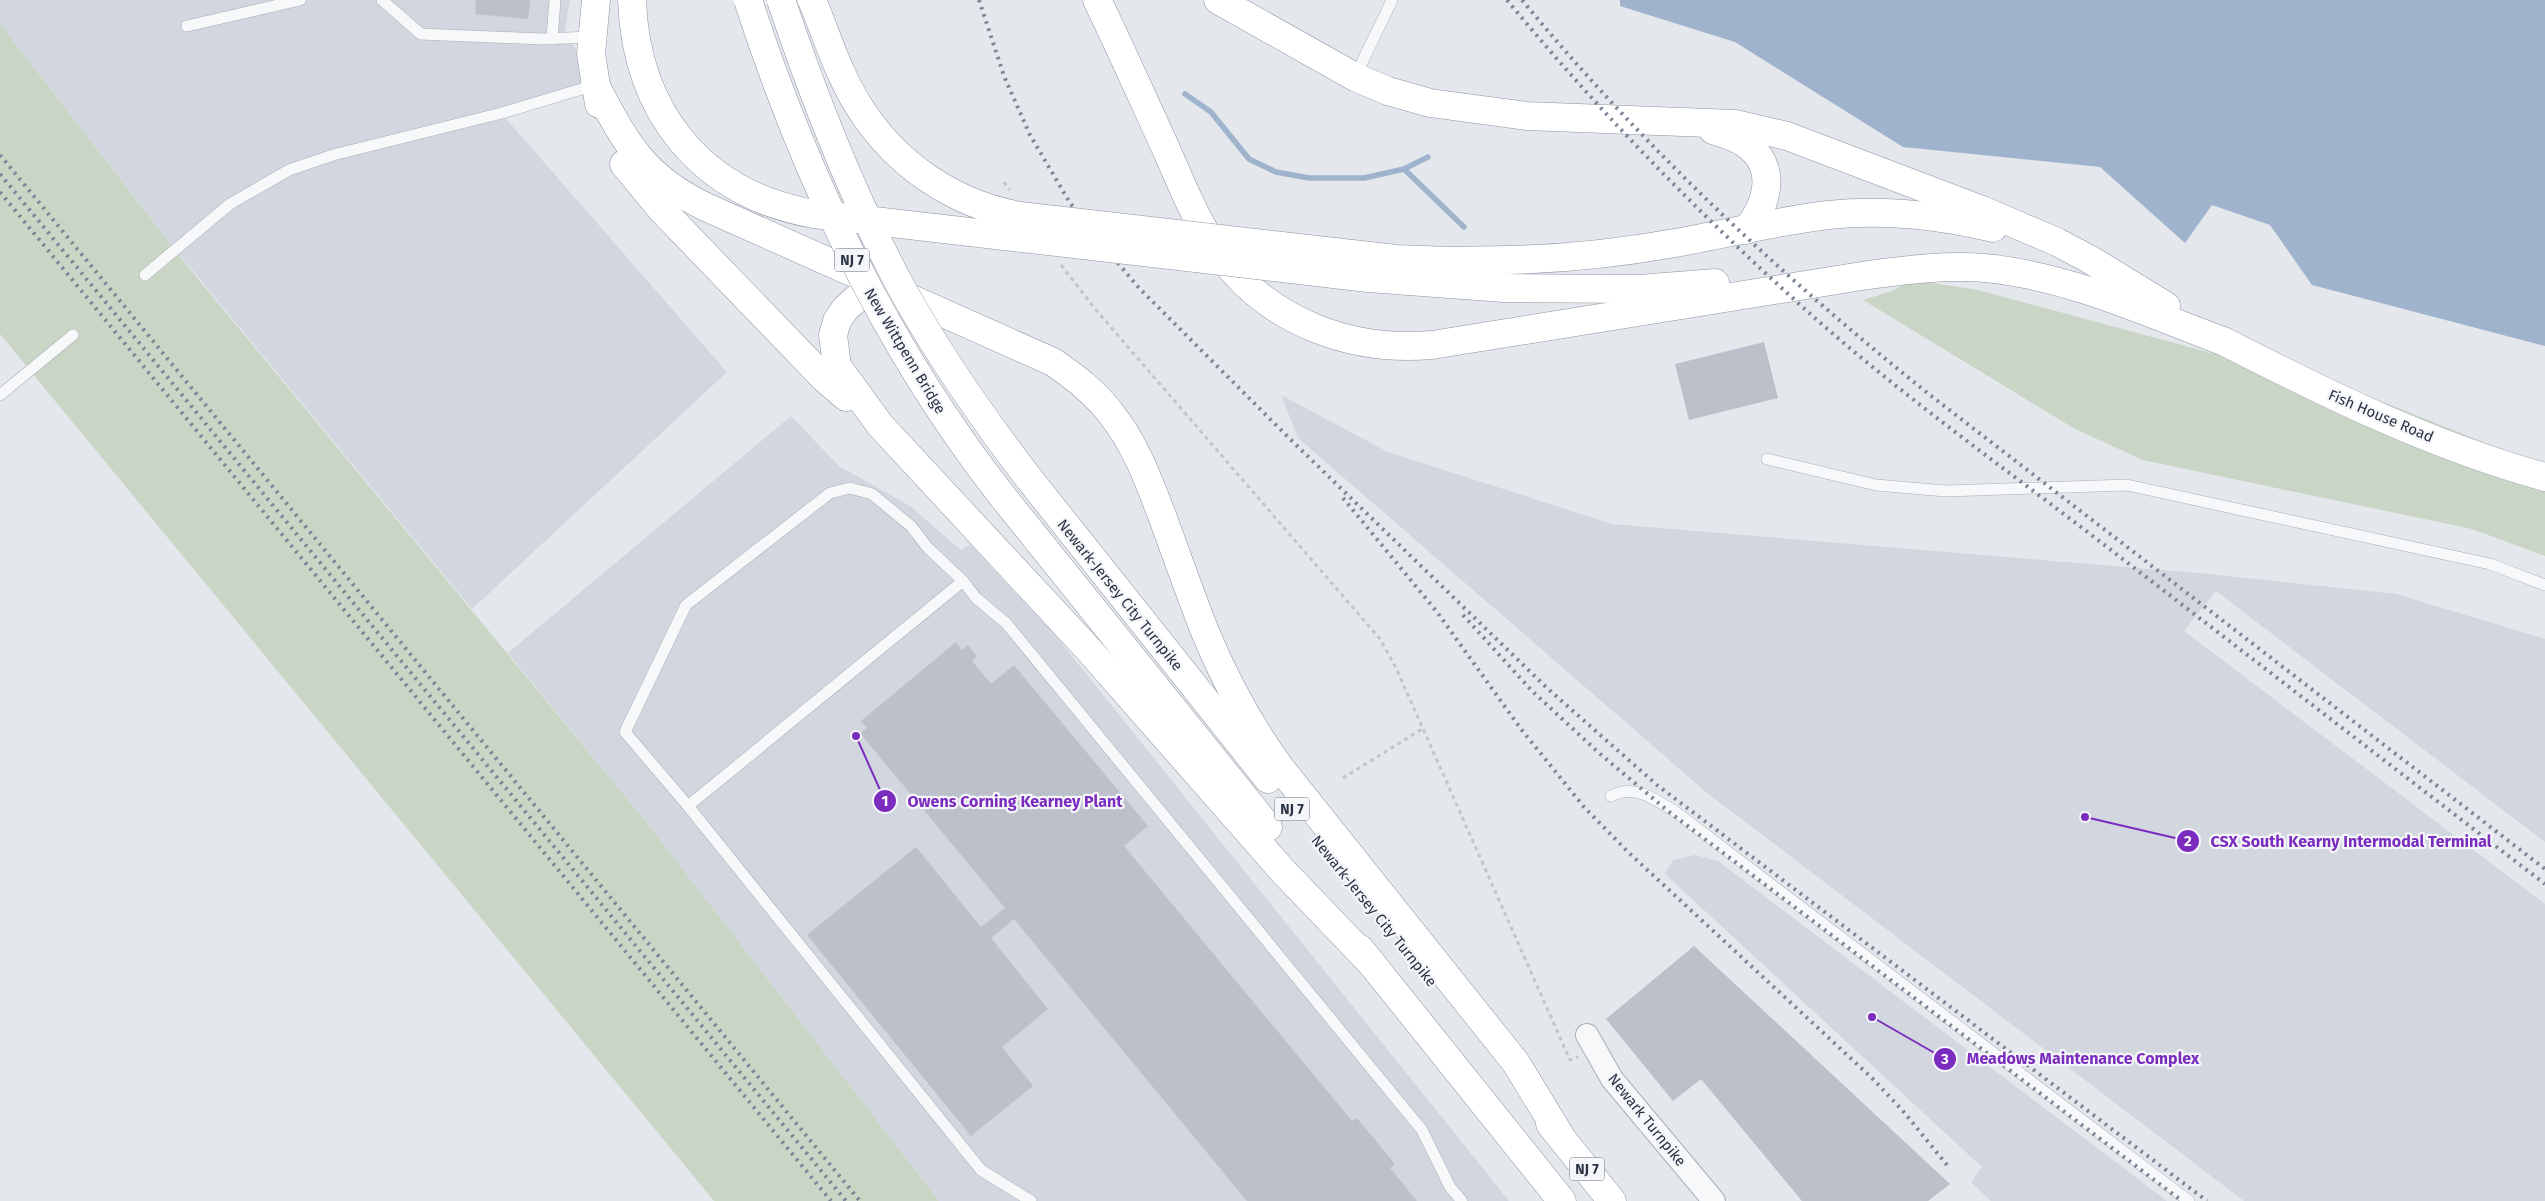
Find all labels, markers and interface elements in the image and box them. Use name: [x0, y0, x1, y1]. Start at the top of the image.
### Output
road number: NJ 7: [834, 248, 870, 272]
street label: New Wittpenn Bridge: [860, 285, 950, 417]
street label: Fish House Road: [2326, 386, 2436, 446]
street label: Newark-Jersey City Turnpike: [1053, 516, 1187, 674]
callout: Owens Corning Kearney Plant: [872, 785, 1132, 816]
text: 1: [882, 792, 888, 810]
text: Owens Corning Kearney Plant: [908, 792, 1123, 811]
road number: NJ 7: [1274, 798, 1310, 821]
callout: CSX South Kearny Intermodal Terminal: [2175, 826, 2501, 857]
street label: Newark-Jersey City Turnpike: [1307, 832, 1441, 990]
text: 2: [2184, 832, 2192, 850]
text: CSX South Kearny Intermodal Terminal: [2210, 832, 2492, 851]
callout: Meadows Maintenance Complex: [1932, 1043, 2209, 1074]
text: Meadows Maintenance Complex: [1967, 1049, 2200, 1068]
text: 3: [1940, 1050, 1949, 1068]
street label: Newark Turnpike: [1604, 1070, 1690, 1170]
road number: NJ 7: [1570, 1158, 1604, 1180]

